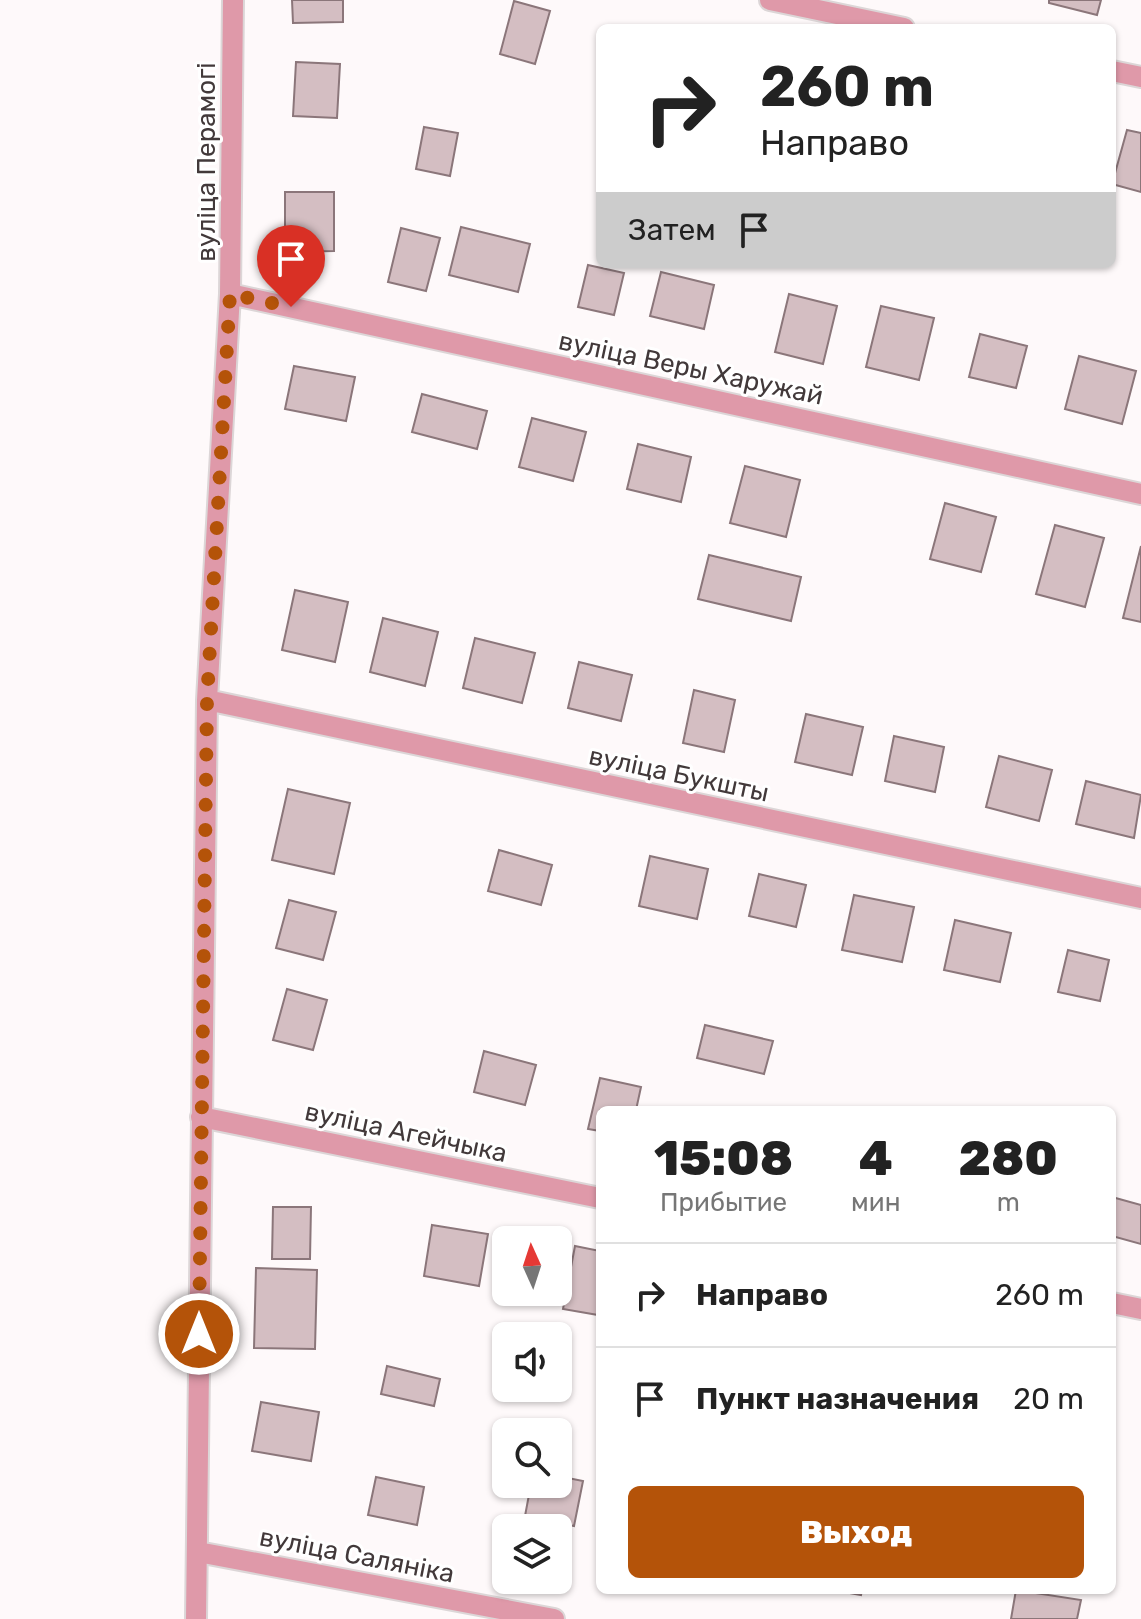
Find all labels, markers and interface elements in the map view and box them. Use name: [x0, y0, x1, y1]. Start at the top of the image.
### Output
text: 260 m: [760, 54, 934, 120]
icon: right: [628, 56, 732, 160]
street label: вуліца Перамогі: [191, 62, 222, 262]
text: Направо: [760, 121, 909, 164]
icon: arrive: [732, 208, 776, 252]
text: Затем: [628, 212, 716, 248]
pin: [257, 225, 325, 307]
icon: arrive: [269, 237, 313, 281]
street label: вуліца Веры Харужай: [556, 325, 826, 412]
street label: вуліца Букшты: [586, 740, 772, 809]
street label: вуліца Агейчыка: [302, 1096, 510, 1169]
text: 15:08: [654, 1130, 793, 1187]
text: 4: [859, 1130, 893, 1187]
text: 280: [959, 1130, 1058, 1187]
text: Прибытие: [660, 1187, 787, 1218]
text: мин: [851, 1187, 901, 1218]
text: m: [997, 1187, 1020, 1218]
north arrow: [492, 1226, 572, 1306]
map controls: [492, 1226, 572, 1594]
icon: right: [628, 1273, 672, 1317]
text: Направо: [696, 1277, 828, 1313]
text: 260 m: [995, 1277, 1084, 1313]
position arrow: [157, 1292, 241, 1376]
button: sound: [492, 1322, 572, 1402]
icon: arrive: [628, 1377, 672, 1421]
text: Пункт назначения: [696, 1381, 979, 1417]
text: 20 m: [1013, 1381, 1084, 1417]
button: search: [492, 1418, 572, 1498]
button: Выход: [628, 1486, 1084, 1578]
button: layers: [492, 1514, 572, 1594]
street label: вуліца Саляніка: [257, 1521, 457, 1590]

